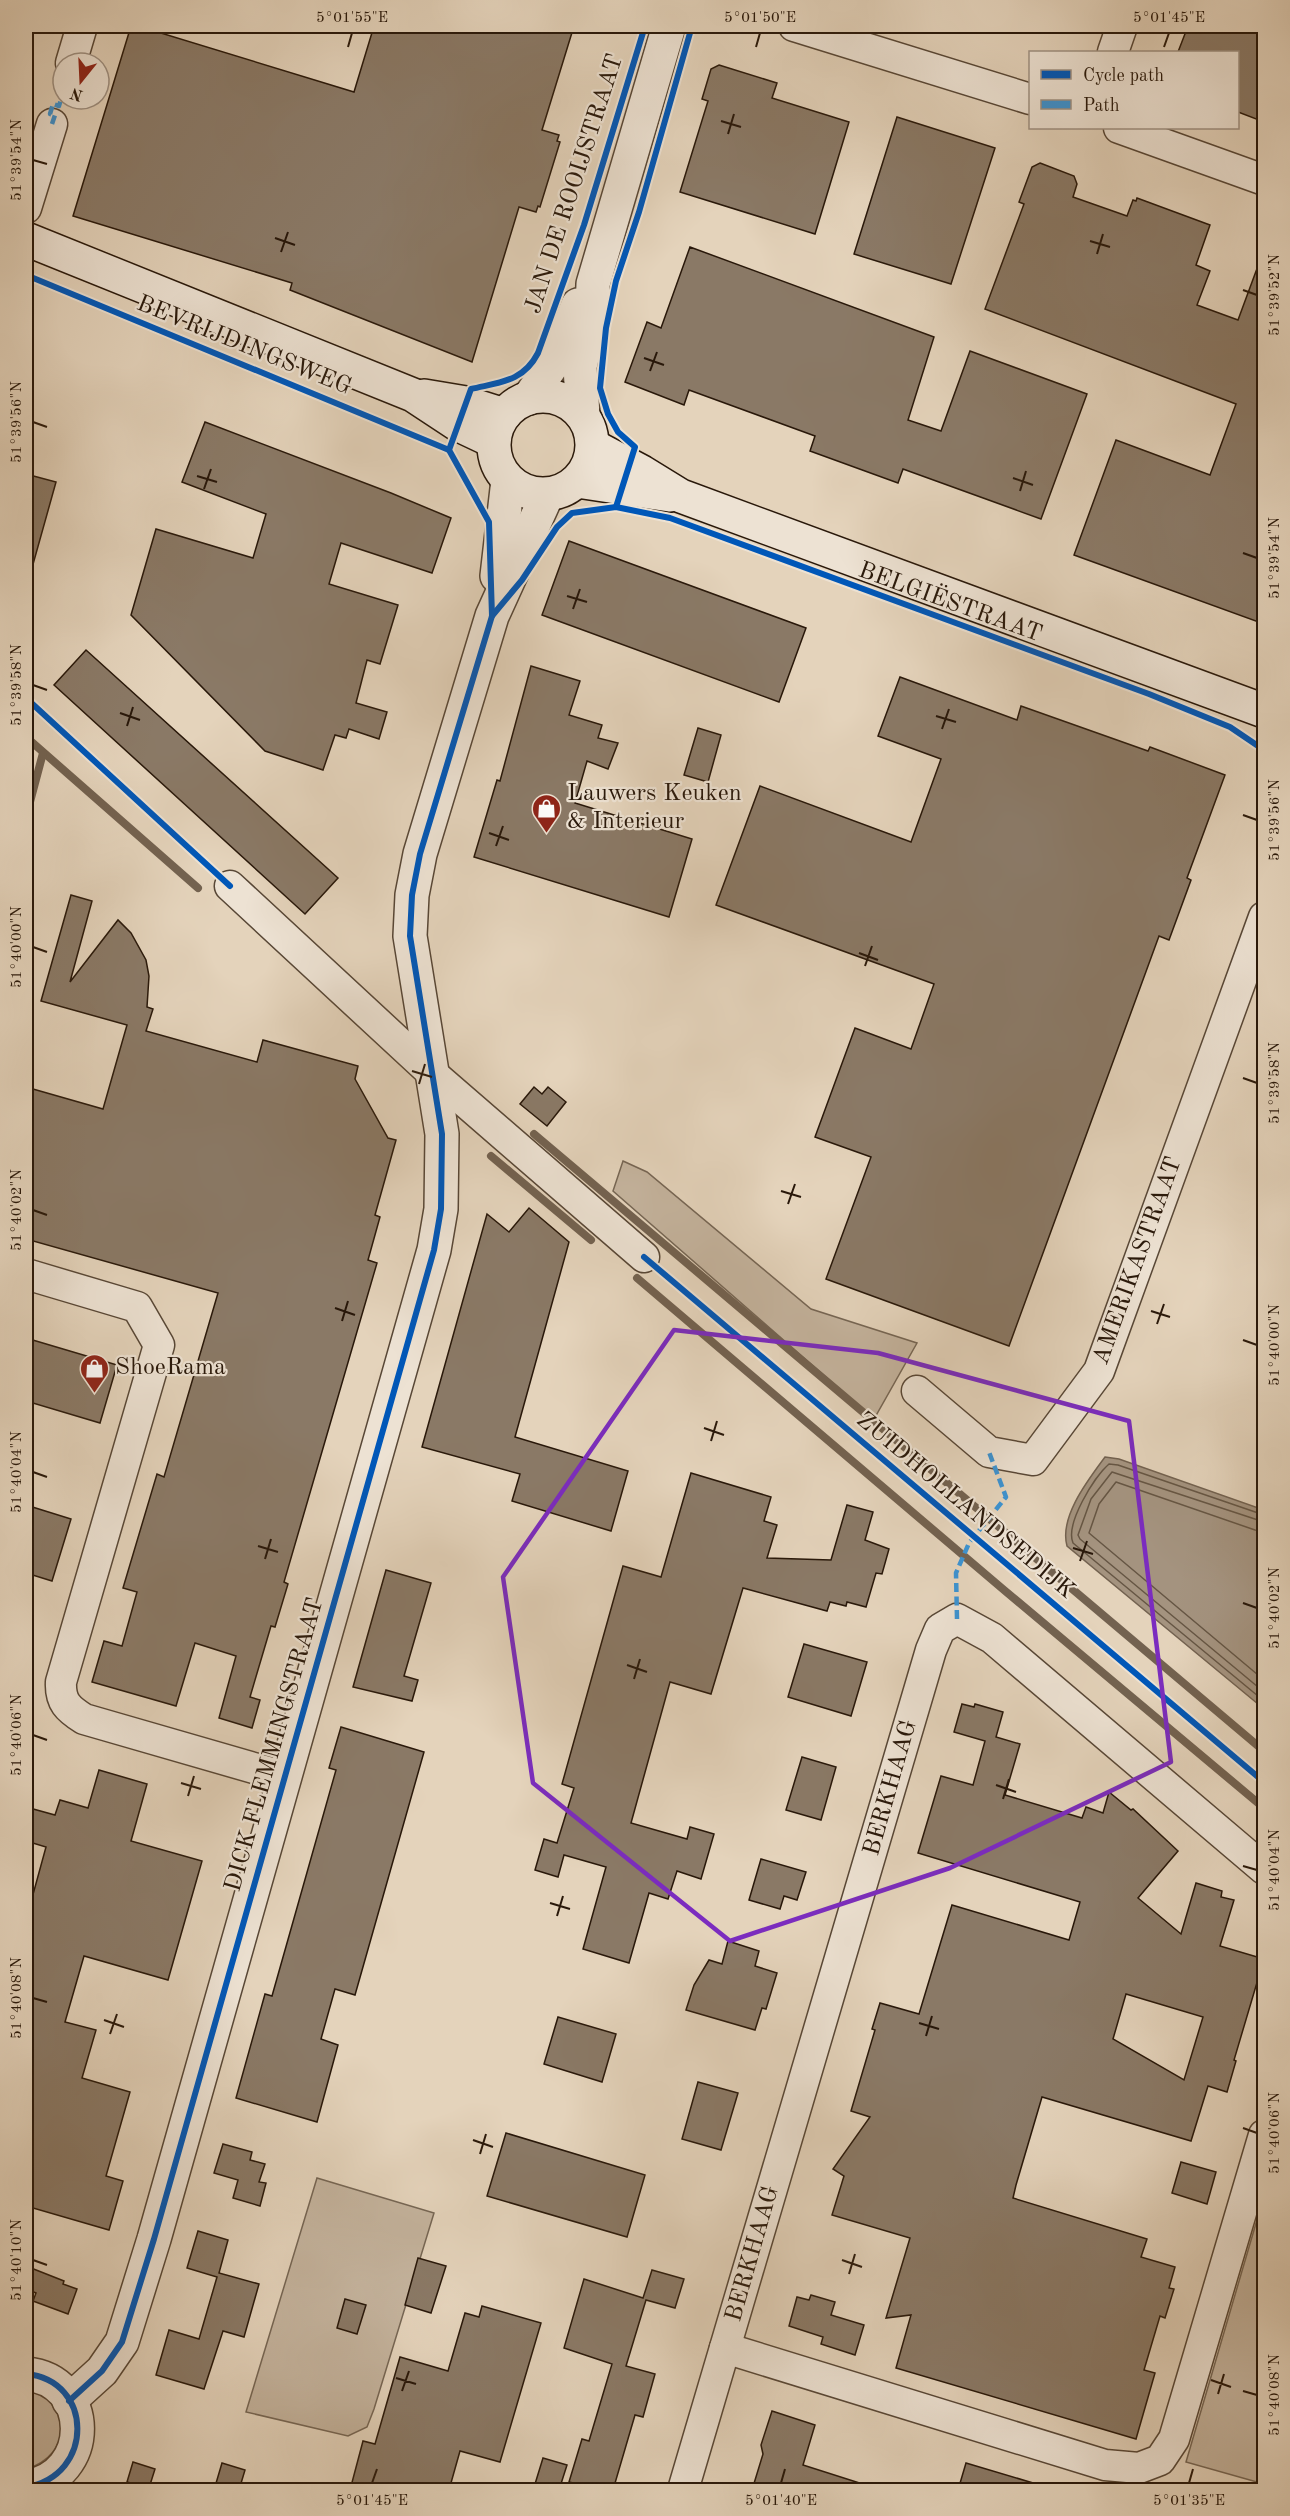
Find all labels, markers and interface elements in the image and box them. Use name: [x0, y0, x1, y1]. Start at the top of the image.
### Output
text: 5°01'55"E: [316, 11, 388, 26]
text: 5°01'50"E: [724, 11, 796, 26]
text: 5°01'45"E: [1133, 11, 1205, 26]
north arrow: [51, 51, 111, 111]
street label: JAN DE ROOIJSTRAAT: [522, 51, 628, 317]
legend: [1029, 51, 1239, 129]
text: Cycle path: [1083, 67, 1164, 85]
text: N: [68, 84, 85, 103]
text: Path: [1083, 97, 1120, 115]
text: 51°39'54"N: [10, 119, 25, 201]
text: 51°39'52"N: [1268, 254, 1283, 336]
street label: BEVRIJDINGSWEG: [133, 292, 355, 400]
text: 51°39'56"N: [10, 381, 25, 463]
text: 51°39'54"N: [1268, 517, 1283, 599]
street label: BELGIËSTRAAT: [855, 556, 1046, 647]
text: 51°39'58"N: [10, 644, 25, 726]
text: 51°39'56"N: [1268, 779, 1283, 861]
place label: Lauwers Keuken & Interieur: [567, 782, 742, 834]
shop icon: Lauwers Keuken & Interieur: [530, 792, 562, 834]
text: 51°40'00"N: [10, 906, 25, 988]
text: 51°39'58"N: [1268, 1042, 1283, 1124]
street label: AMERIKASTRAAT: [1089, 1154, 1187, 1368]
text: 51°40'02"N: [10, 1169, 25, 1251]
text: 51°40'00"N: [1268, 1304, 1283, 1386]
shop icon: ShoeRama: [78, 1352, 110, 1394]
place label: ShoeRama: [115, 1356, 226, 1380]
street label: ZUIDHOLLANDSEDIJK: [851, 1408, 1079, 1604]
text: 51°40'04"N: [10, 1431, 25, 1513]
text: 51°40'02"N: [1268, 1567, 1283, 1649]
street label: DICK FLEMMINGSTRAAT: [222, 1595, 328, 1895]
text: 51°40'06"N: [10, 1694, 25, 1776]
street label: BERKHAAG: [860, 1717, 922, 1859]
text: 51°40'04"N: [1268, 1829, 1283, 1911]
text: 51°40'08"N: [10, 1957, 25, 2039]
text: 51°40'06"N: [1268, 2092, 1283, 2174]
street label: BERKHAAG: [722, 2183, 784, 2325]
text: 51°40'10"N: [10, 2219, 25, 2301]
text: 51°40'08"N: [1268, 2354, 1283, 2436]
text: 5°01'45"E: [336, 2494, 408, 2509]
text: 5°01'40"E: [745, 2494, 817, 2509]
text: 5°01'35"E: [1153, 2494, 1225, 2509]

